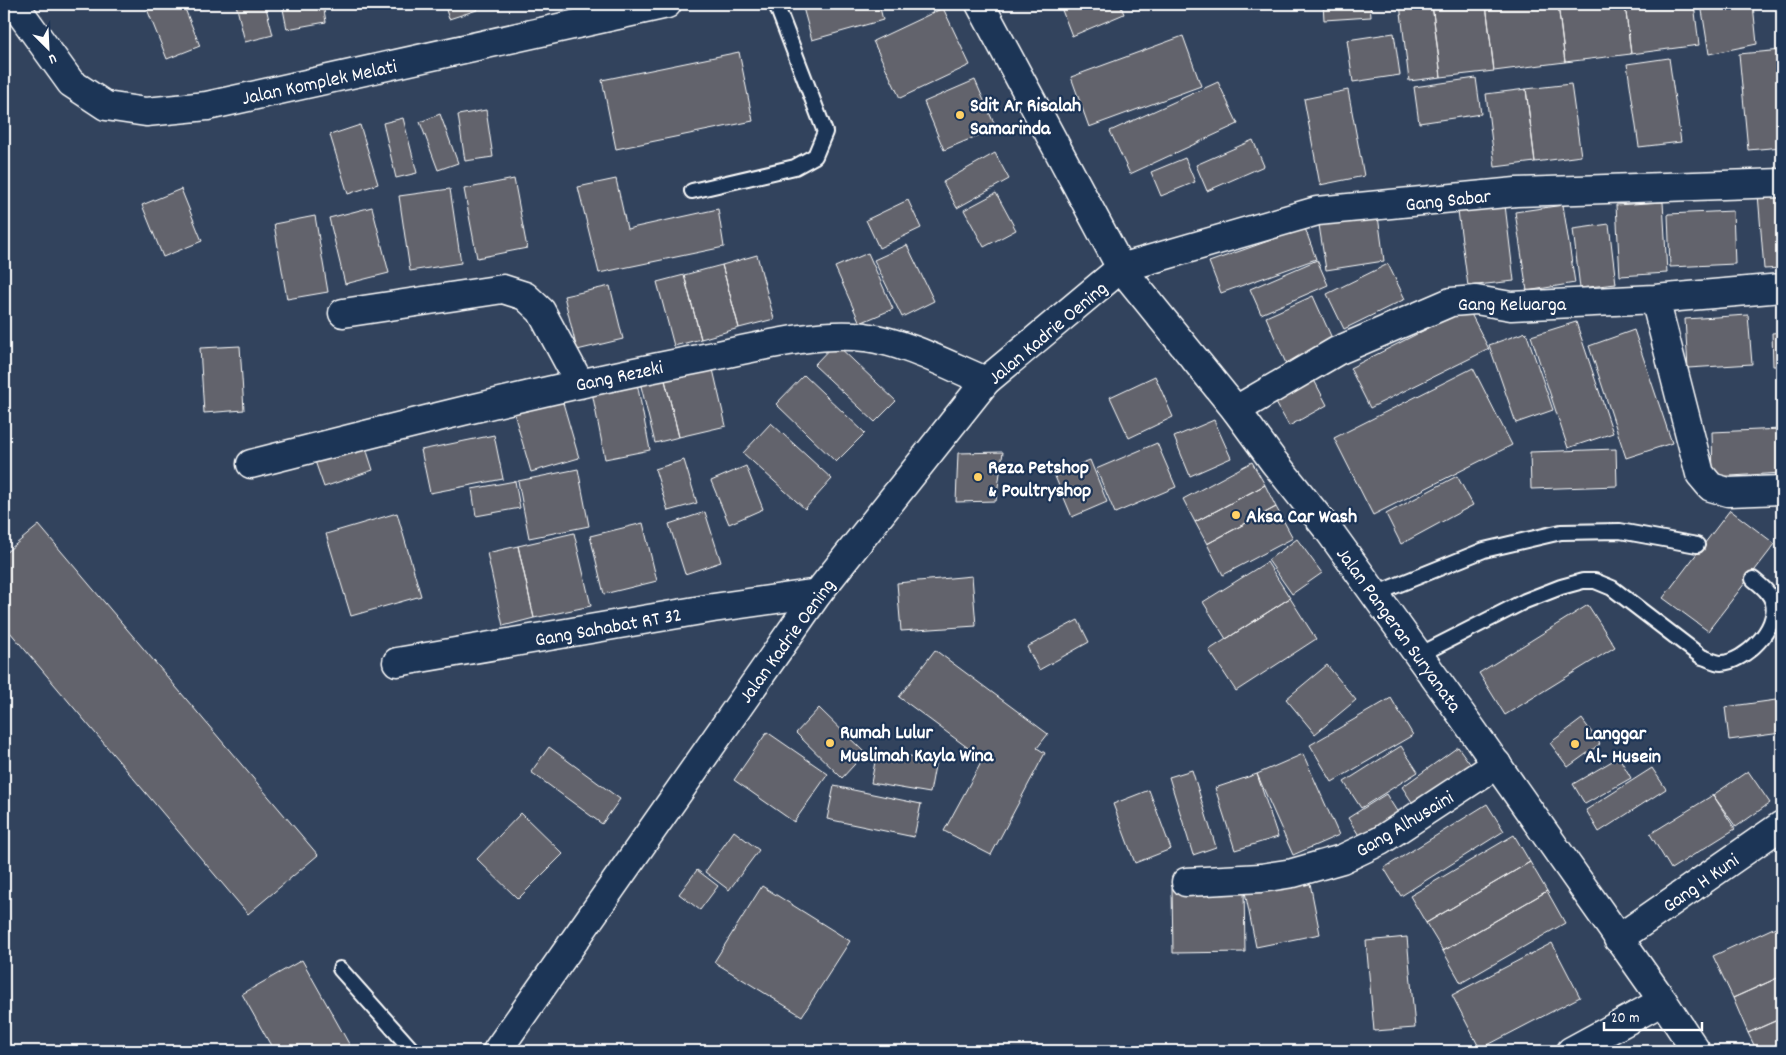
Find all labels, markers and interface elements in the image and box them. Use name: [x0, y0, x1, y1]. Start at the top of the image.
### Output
north arrow: [22, 22, 72, 72]
text: U: [45, 48, 60, 69]
street label: Jalan Komplek Melati: [240, 54, 400, 114]
place label: Sdit Ar Risalah Samarinda: [970, 93, 1081, 144]
marker: Sdit Ar Risalah Samarinda: [954, 109, 966, 121]
street label: Gang Sabar: [1404, 184, 1493, 220]
street label: Jalan Kadrie Oening: [983, 276, 1115, 393]
street label: Gang Keluarga: [1458, 292, 1567, 320]
street label: Gang Rezeki: [573, 355, 666, 401]
place label: Reza Petshop & Poultryshop: [988, 455, 1091, 506]
marker: Reza Petshop & Poultryshop: [972, 471, 984, 483]
place label: Aksa Car Wash: [1246, 504, 1357, 532]
marker: Aksa Car Wash: [1230, 509, 1242, 521]
street label: Jalan Pangeran Suryanata: [1328, 542, 1468, 720]
street label: Jalan Kadrie Oening: [734, 574, 843, 710]
street label: Gang Sahabat RT 32: [533, 602, 684, 656]
place label: Rumah Lulur Muslimah Kayla Wina: [840, 720, 994, 771]
place label: Langgar Al- Husein: [1585, 721, 1661, 772]
marker: Rumah Lulur Muslimah Kayla Wina: [824, 737, 836, 749]
marker: Langgar Al- Husein: [1569, 738, 1581, 750]
street label: Gang Alhusaini: [1351, 785, 1460, 866]
street label: Gang H Kuni: [1658, 848, 1746, 921]
scale bar: [1604, 1000, 1701, 1032]
text: 20 m: [1611, 1008, 1639, 1030]

